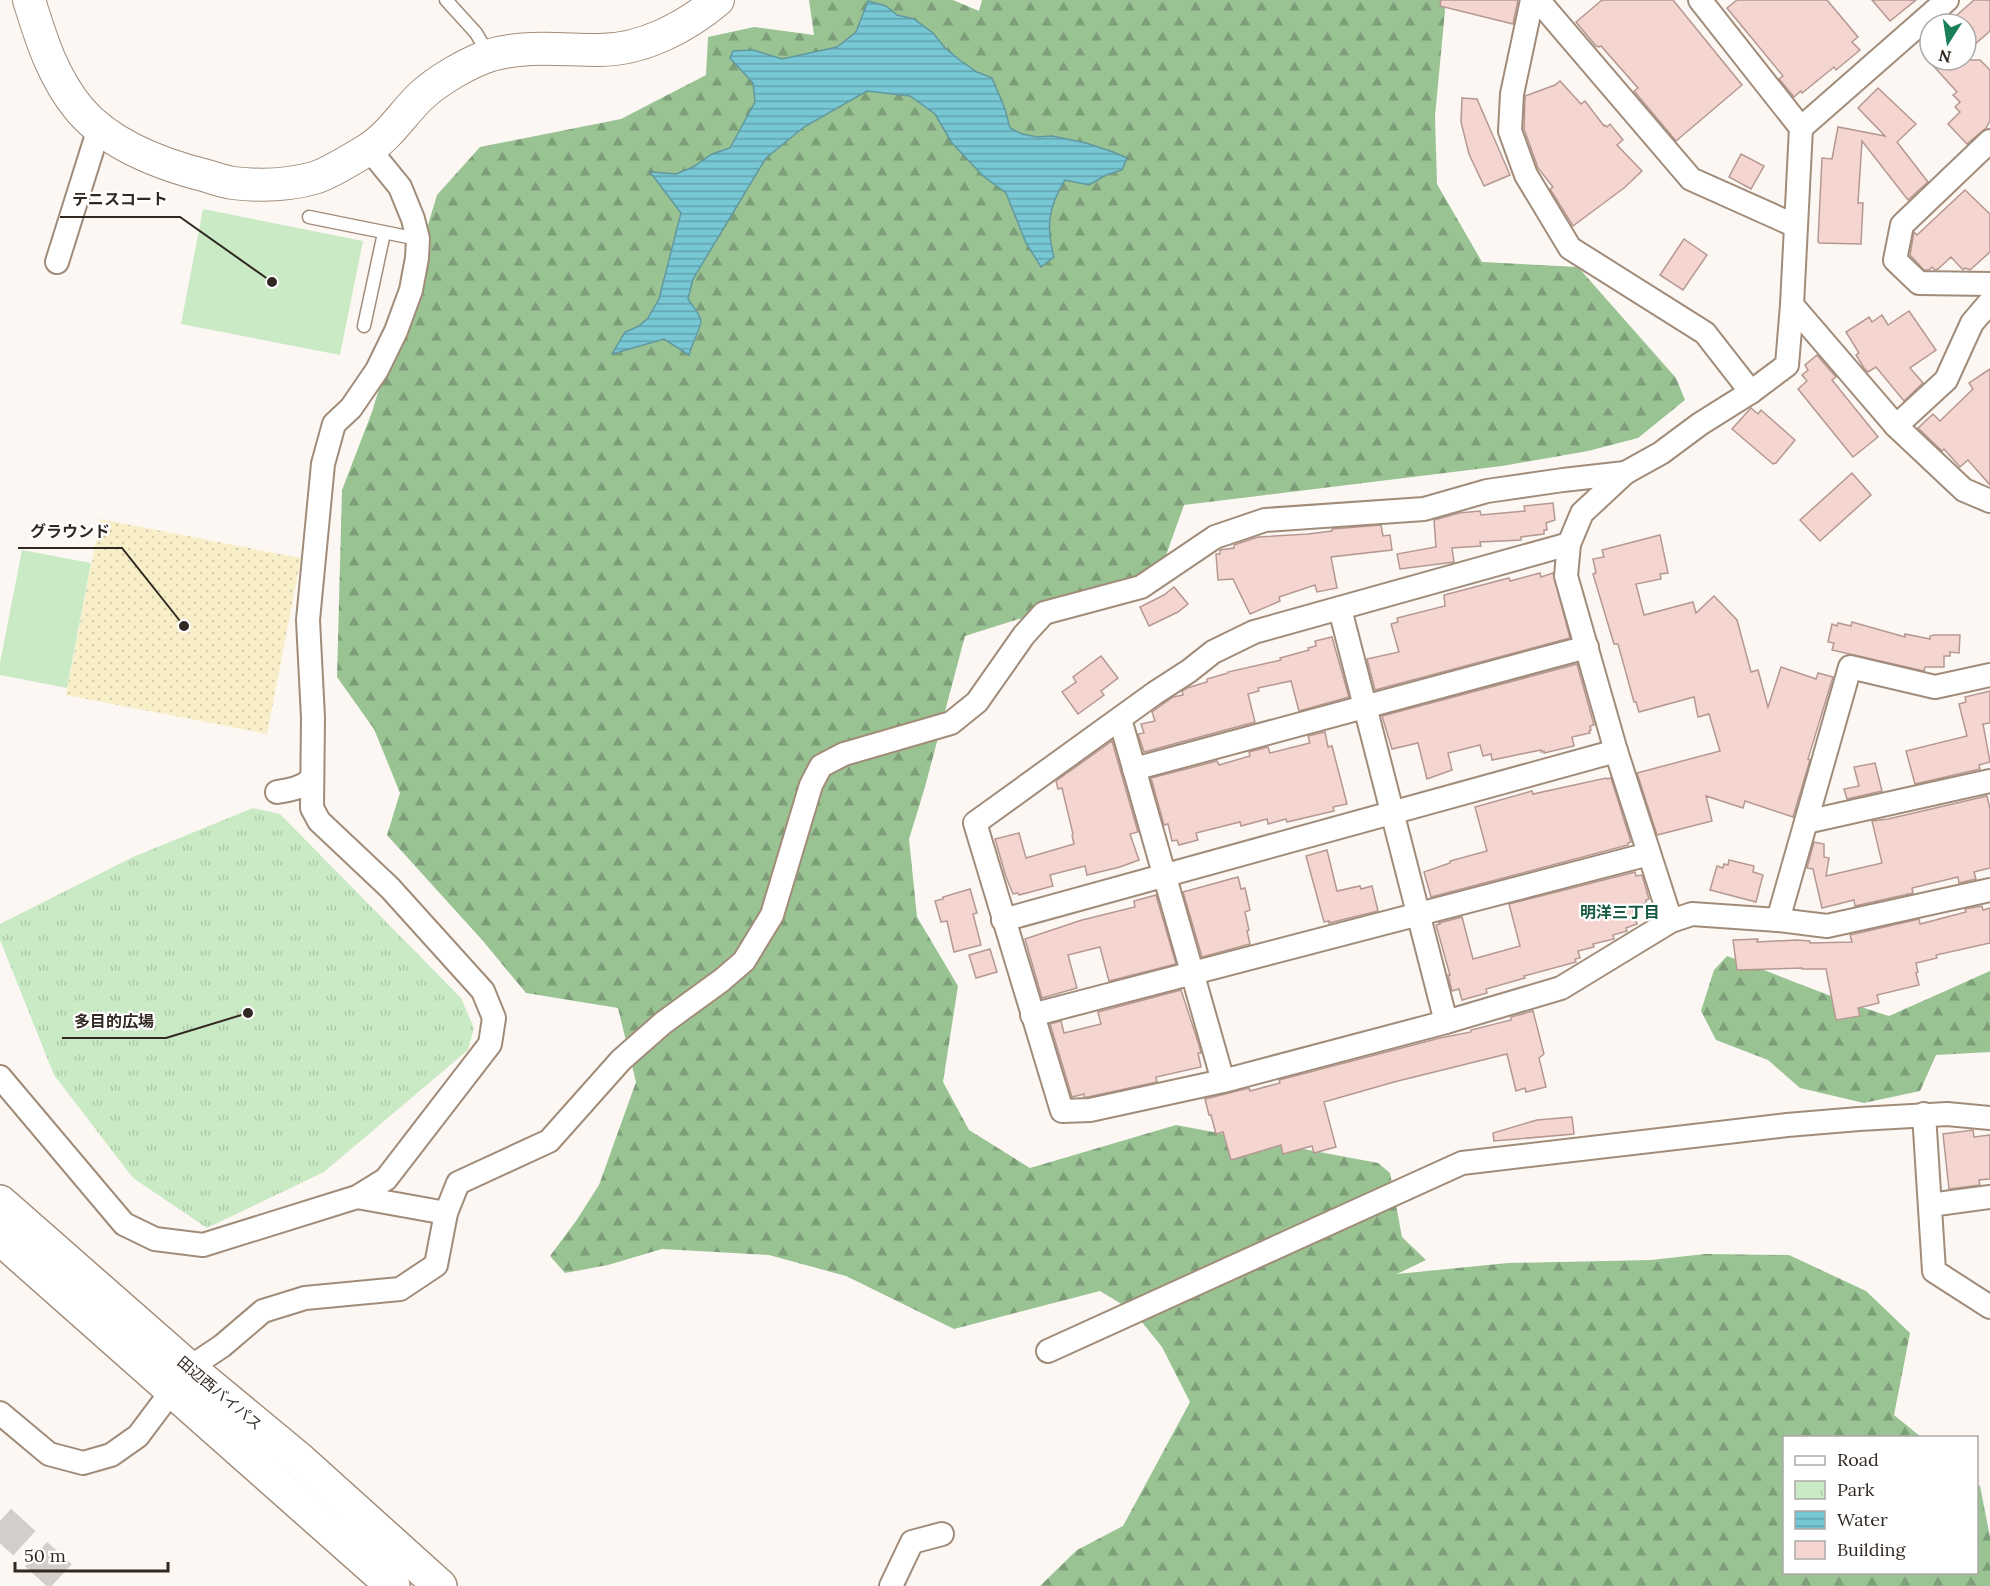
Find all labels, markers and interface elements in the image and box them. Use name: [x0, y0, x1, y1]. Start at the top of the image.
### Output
north arrow: [1918, 12, 1978, 72]
text: N: [1937, 46, 1953, 68]
callout: テニスコート: [60, 183, 180, 217]
text: テニスコート: [72, 189, 168, 209]
callout: グラウンド: [18, 514, 122, 548]
text: グラウンド: [30, 521, 110, 541]
district label: 明洋三丁目: [1580, 902, 1660, 922]
callout: 多目的広場: [62, 1004, 166, 1038]
text: 多目的広場: [74, 1011, 154, 1031]
street label: 田辺西バイパス: [174, 1352, 266, 1434]
legend: [1783, 1436, 1978, 1574]
text: Road: [1837, 1448, 1879, 1471]
text: Park: [1837, 1478, 1875, 1501]
text: Water: [1837, 1508, 1888, 1531]
scale bar: [15, 1535, 168, 1573]
text: Building: [1837, 1538, 1907, 1561]
text: 50 m: [24, 1544, 66, 1567]

